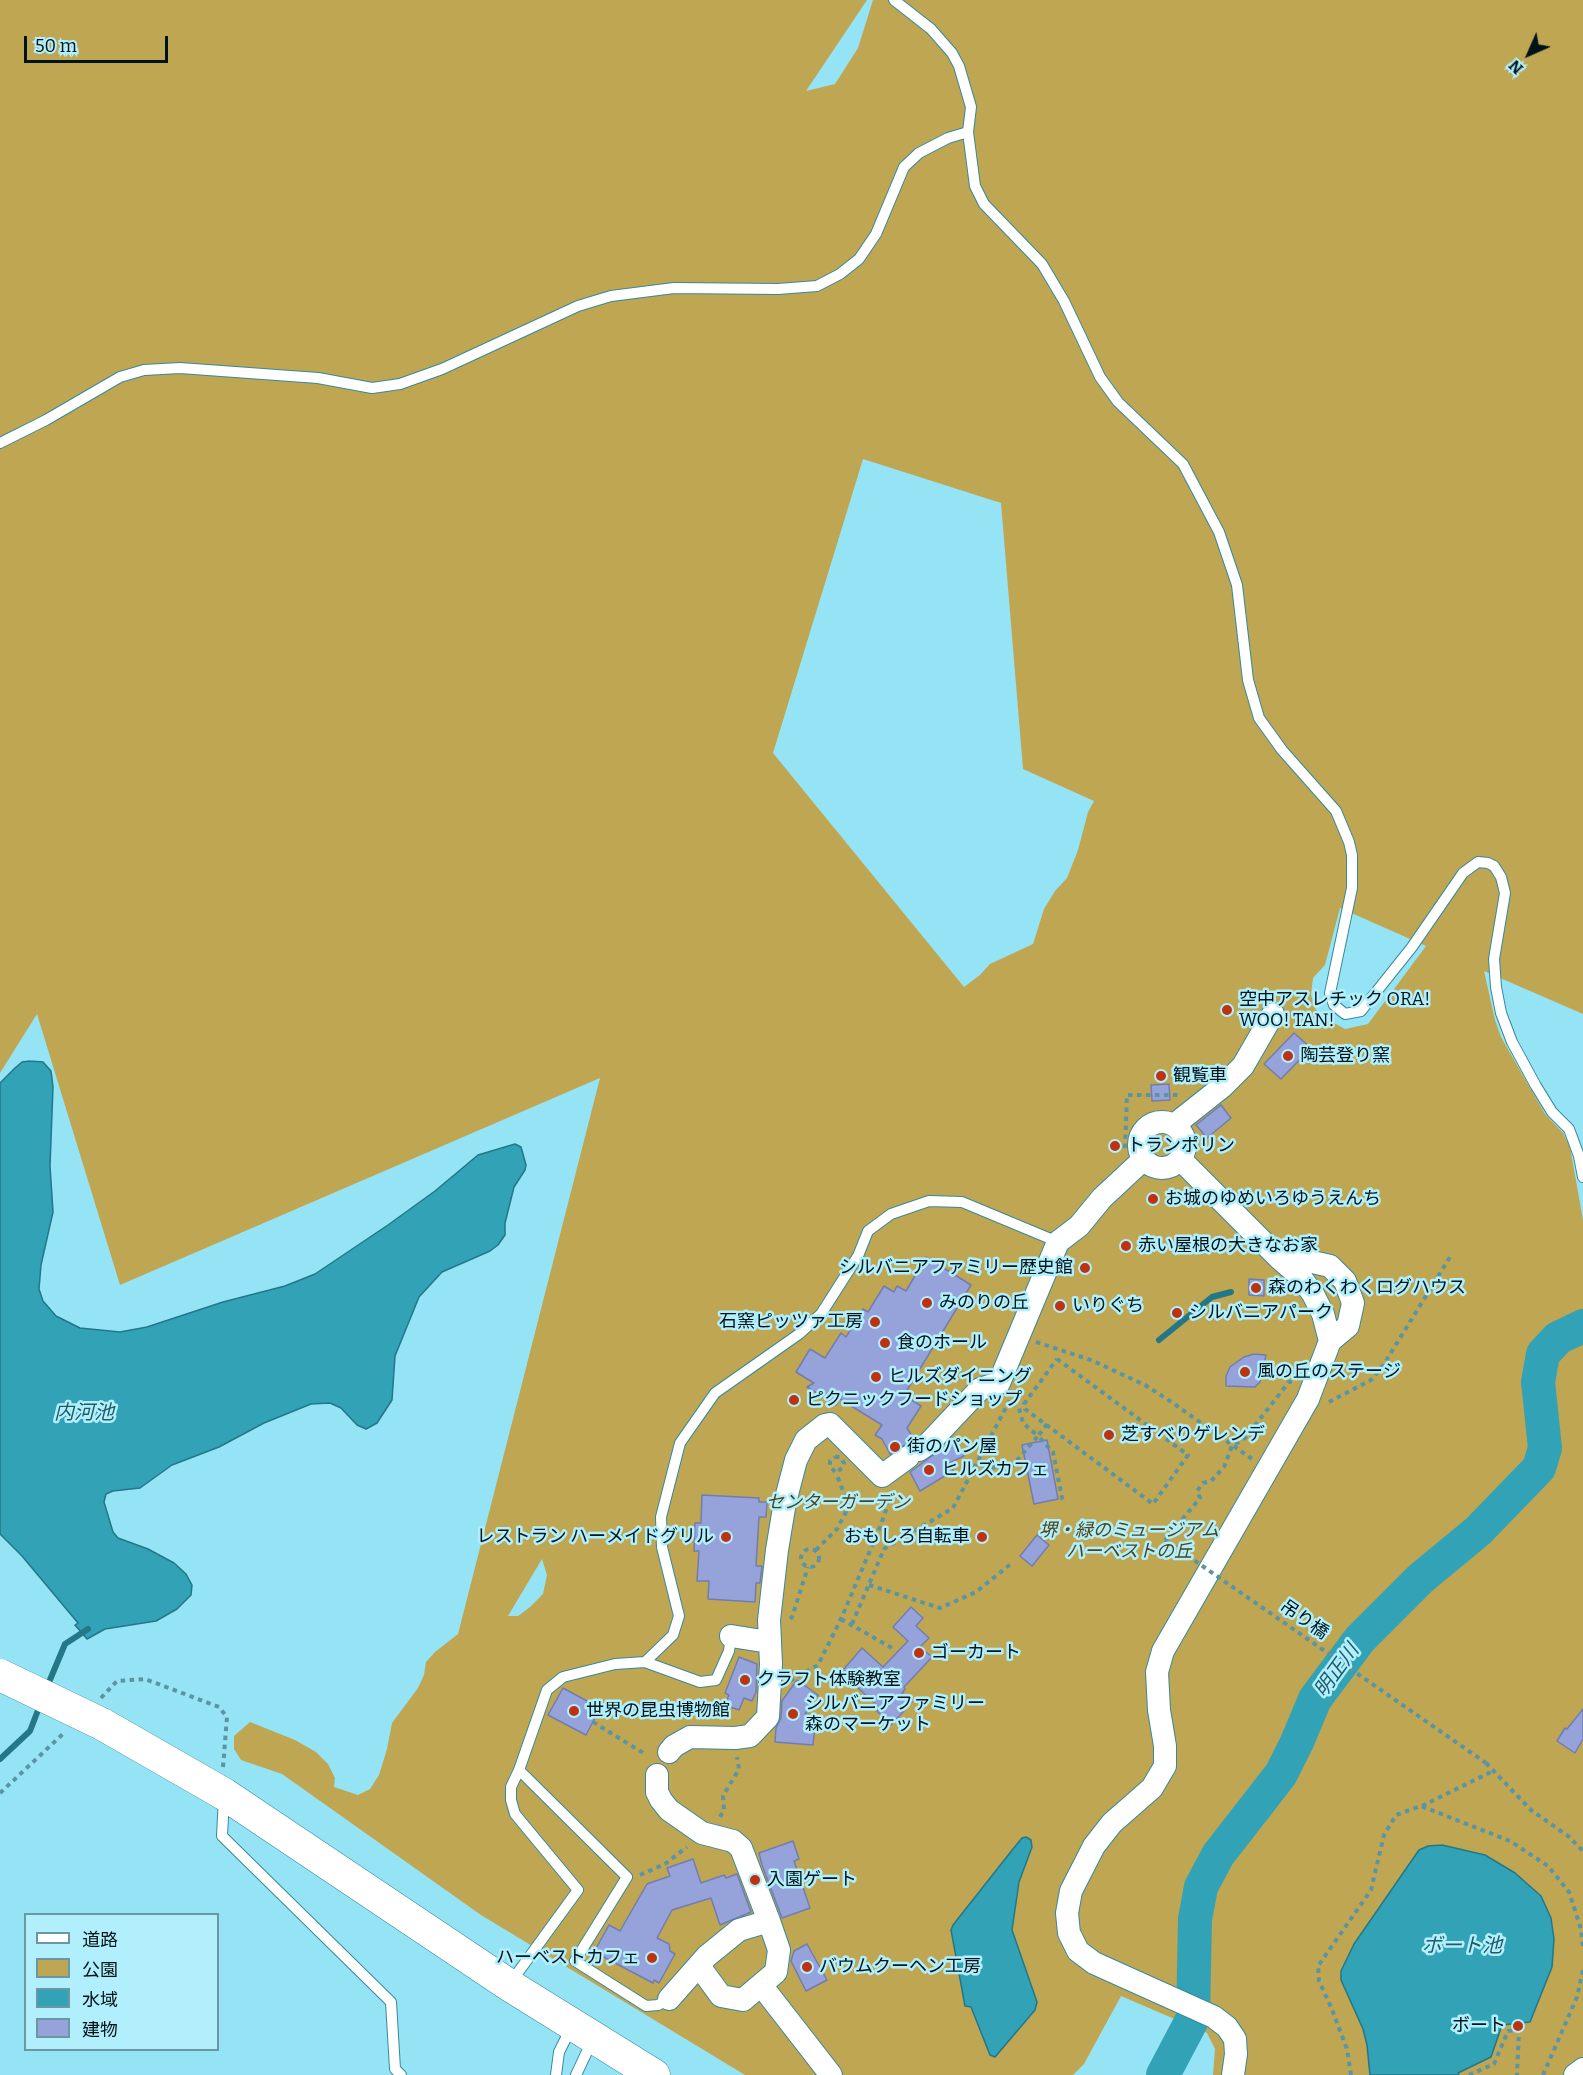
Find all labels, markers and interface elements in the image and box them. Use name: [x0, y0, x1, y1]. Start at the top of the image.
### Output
scale bar: [27, 24, 171, 62]
north arrow: [1499, 24, 1559, 84]
text: 50 m: [35, 35, 77, 57]
text: N: [1505, 56, 1527, 78]
place label: 空中アスレチック ORA! WOO! TAN!: [1239, 989, 1430, 1032]
marker: 空中アスレチック ORA! WOO! TAN!: [1220, 1003, 1234, 1017]
place label: 陶芸登り窯: [1300, 1045, 1390, 1067]
marker: 陶芸登り窯: [1281, 1049, 1295, 1063]
place label: 観覧車: [1173, 1065, 1227, 1087]
marker: 観覧車: [1154, 1069, 1168, 1083]
place label: トランポリン: [1127, 1135, 1235, 1157]
marker: トランポリン: [1108, 1139, 1122, 1153]
place label: お城のゆめいろゆうえんち: [1165, 1188, 1381, 1210]
marker: お城のゆめいろゆうえんち: [1146, 1192, 1160, 1206]
place label: 赤い屋根の大きなお家: [1138, 1235, 1318, 1257]
marker: 赤い屋根の大きなお家: [1119, 1239, 1133, 1253]
place label: シルバニアファミリー歴史館: [839, 1257, 1073, 1279]
marker: シルバニアファミリー歴史館: [1078, 1261, 1092, 1275]
place label: 森のわくわくログハウス: [1268, 1277, 1466, 1299]
marker: 森のわくわくログハウス: [1249, 1281, 1263, 1295]
place label: みのりの丘: [939, 1292, 1029, 1314]
place label: いりぐち: [1072, 1295, 1144, 1317]
marker: みのりの丘: [920, 1296, 934, 1310]
marker: いりぐち: [1053, 1299, 1067, 1313]
place label: シルバニアパーク: [1189, 1302, 1333, 1324]
marker: シルバニアパーク: [1170, 1306, 1184, 1320]
place label: 石窯ピッツァ工房: [719, 1311, 863, 1333]
marker: 石窯ピッツァ工房: [868, 1315, 882, 1329]
place label: 食のホール: [897, 1332, 987, 1354]
marker: 食のホール: [878, 1336, 892, 1350]
place label: 風の丘のステージ: [1257, 1361, 1401, 1383]
marker: 風の丘のステージ: [1238, 1365, 1252, 1379]
place label: ヒルズダイニング: [888, 1366, 1032, 1388]
marker: ヒルズダイニング: [869, 1370, 883, 1384]
place label: ピクニックフードショップ: [806, 1389, 1022, 1411]
marker: ピクニックフードショップ: [787, 1393, 801, 1407]
water label: 内河池: [54, 1401, 114, 1425]
place label: 芝すべりゲレンデ: [1121, 1424, 1265, 1446]
marker: 芝すべりゲレンデ: [1102, 1428, 1116, 1442]
place label: 街のパン屋: [907, 1436, 997, 1458]
marker: 街のパン屋: [888, 1440, 902, 1454]
place label: ヒルズカフェ: [941, 1459, 1049, 1481]
marker: ヒルズカフェ: [922, 1463, 936, 1477]
park label: センターガーデン: [766, 1492, 910, 1514]
park label: 堺・緑のミュージアム ハーベストの丘: [1039, 1520, 1219, 1562]
place label: レストラン ハーメイドグリル: [476, 1526, 714, 1548]
place label: おもしろ自転車: [844, 1526, 970, 1548]
marker: レストラン ハーメイドグリル: [719, 1530, 733, 1544]
marker: おもしろ自転車: [975, 1530, 989, 1544]
street label: 吊り橋: [1276, 1596, 1332, 1644]
water label: 明正川: [1310, 1640, 1364, 1702]
place label: ゴーカート: [931, 1642, 1021, 1664]
marker: ゴーカート: [912, 1646, 926, 1660]
place label: クラフト体験教室: [757, 1669, 901, 1691]
marker: クラフト体験教室: [738, 1673, 752, 1687]
place label: シルバニアファミリー 森のマーケット: [805, 1693, 985, 1736]
place label: 世界の昆虫博物館: [586, 1700, 730, 1722]
marker: 世界の昆虫博物館: [567, 1704, 581, 1718]
marker: シルバニアファミリー 森のマーケット: [786, 1707, 800, 1721]
place label: 入園ゲート: [767, 1869, 857, 1891]
marker: 入園ゲート: [748, 1873, 762, 1887]
legend: [24, 1913, 219, 2051]
text: 道路: [82, 1929, 118, 1951]
water label: ボート池: [1422, 1934, 1502, 1958]
place label: ハーベストカフェ: [496, 1947, 640, 1969]
marker: ハーベストカフェ: [645, 1951, 659, 1965]
place label: バウムクーヘン工房: [819, 1956, 981, 1978]
text: 公園: [82, 1959, 118, 1981]
marker: バウムクーヘン工房: [800, 1960, 814, 1974]
text: 水域: [82, 1989, 118, 2011]
place label: ボート: [1452, 2015, 1506, 2037]
text: 建物: [82, 2019, 118, 2041]
marker: ボート: [1511, 2019, 1525, 2033]

